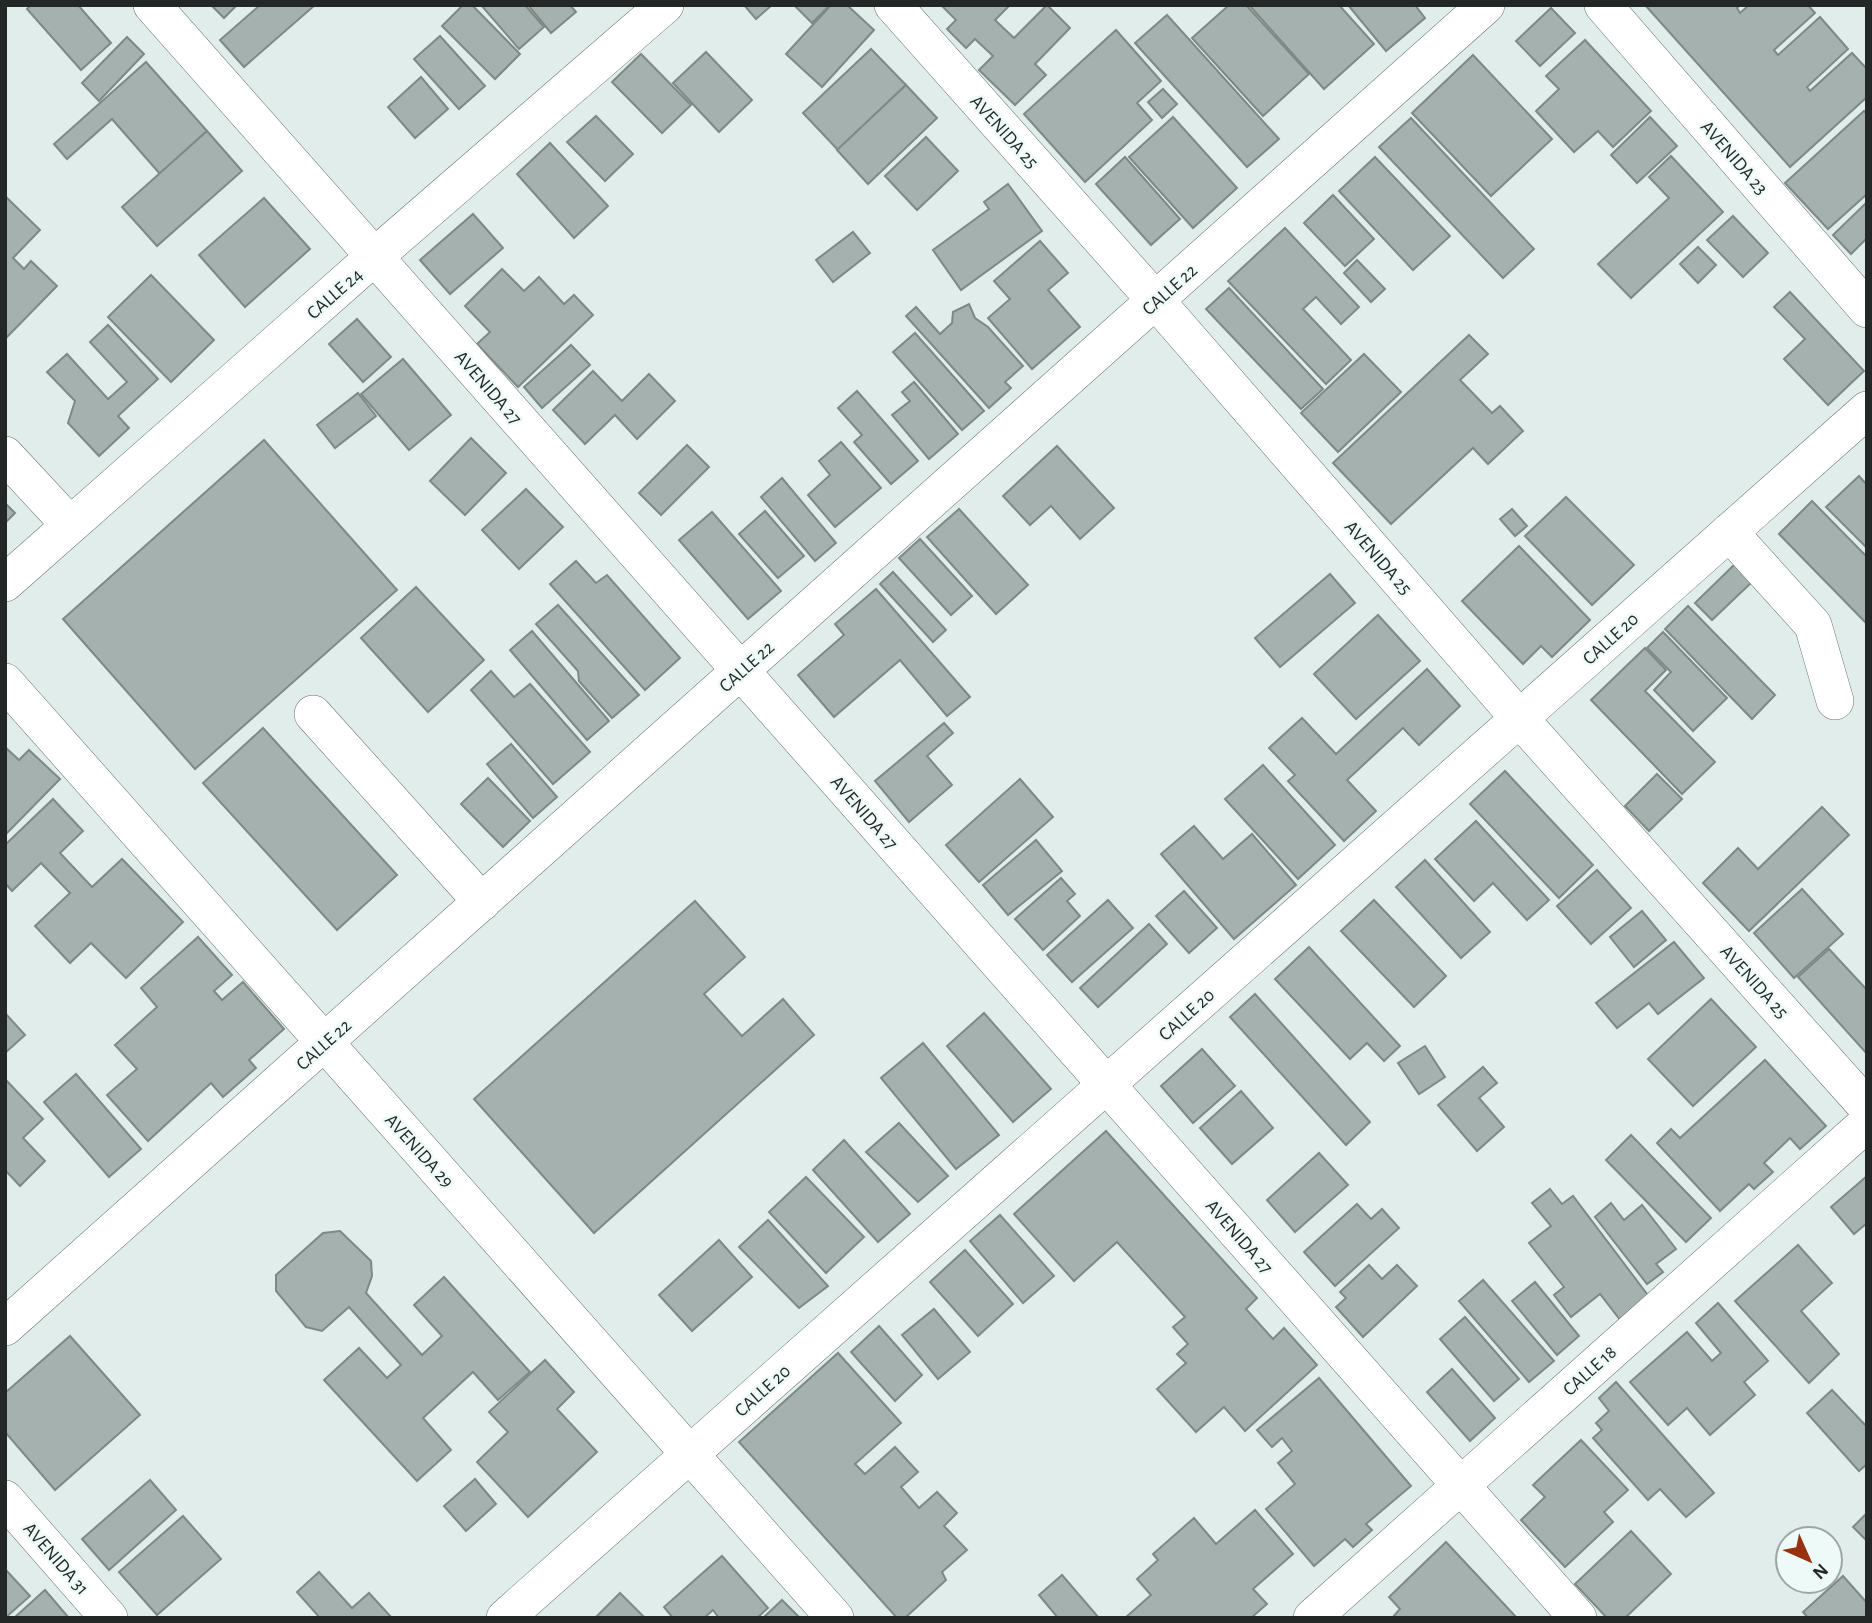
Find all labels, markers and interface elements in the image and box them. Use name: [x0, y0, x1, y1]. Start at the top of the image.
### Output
street label: AVENIDA 25: [966, 92, 1041, 172]
street label: AVENIDA 23: [1697, 117, 1771, 199]
street label: CALLE 22: [1139, 261, 1201, 319]
street label: CALLE 24: [304, 265, 366, 323]
street label: AVENIDA 27: [451, 347, 525, 429]
street label: AVENIDA 25: [1341, 517, 1415, 599]
street label: CALLE 20: [1580, 609, 1642, 669]
street label: CALLE 22: [716, 638, 778, 696]
street label: AVENIDA 27: [827, 772, 901, 854]
street label: AVENIDA 25: [1716, 942, 1791, 1022]
street label: CALLE 20: [1156, 985, 1218, 1045]
street label: CALLE 22: [293, 1016, 355, 1074]
street label: AVENIDA 29: [381, 1110, 457, 1192]
street label: AVENIDA 27: [1202, 1196, 1276, 1278]
street label: CALLE 18: [1560, 1342, 1620, 1400]
street label: CALLE 20: [732, 1361, 794, 1421]
street label: AVENIDA 31: [20, 1519, 92, 1599]
north arrow: [1774, 1525, 1844, 1595]
text: N: [1809, 1560, 1831, 1582]

